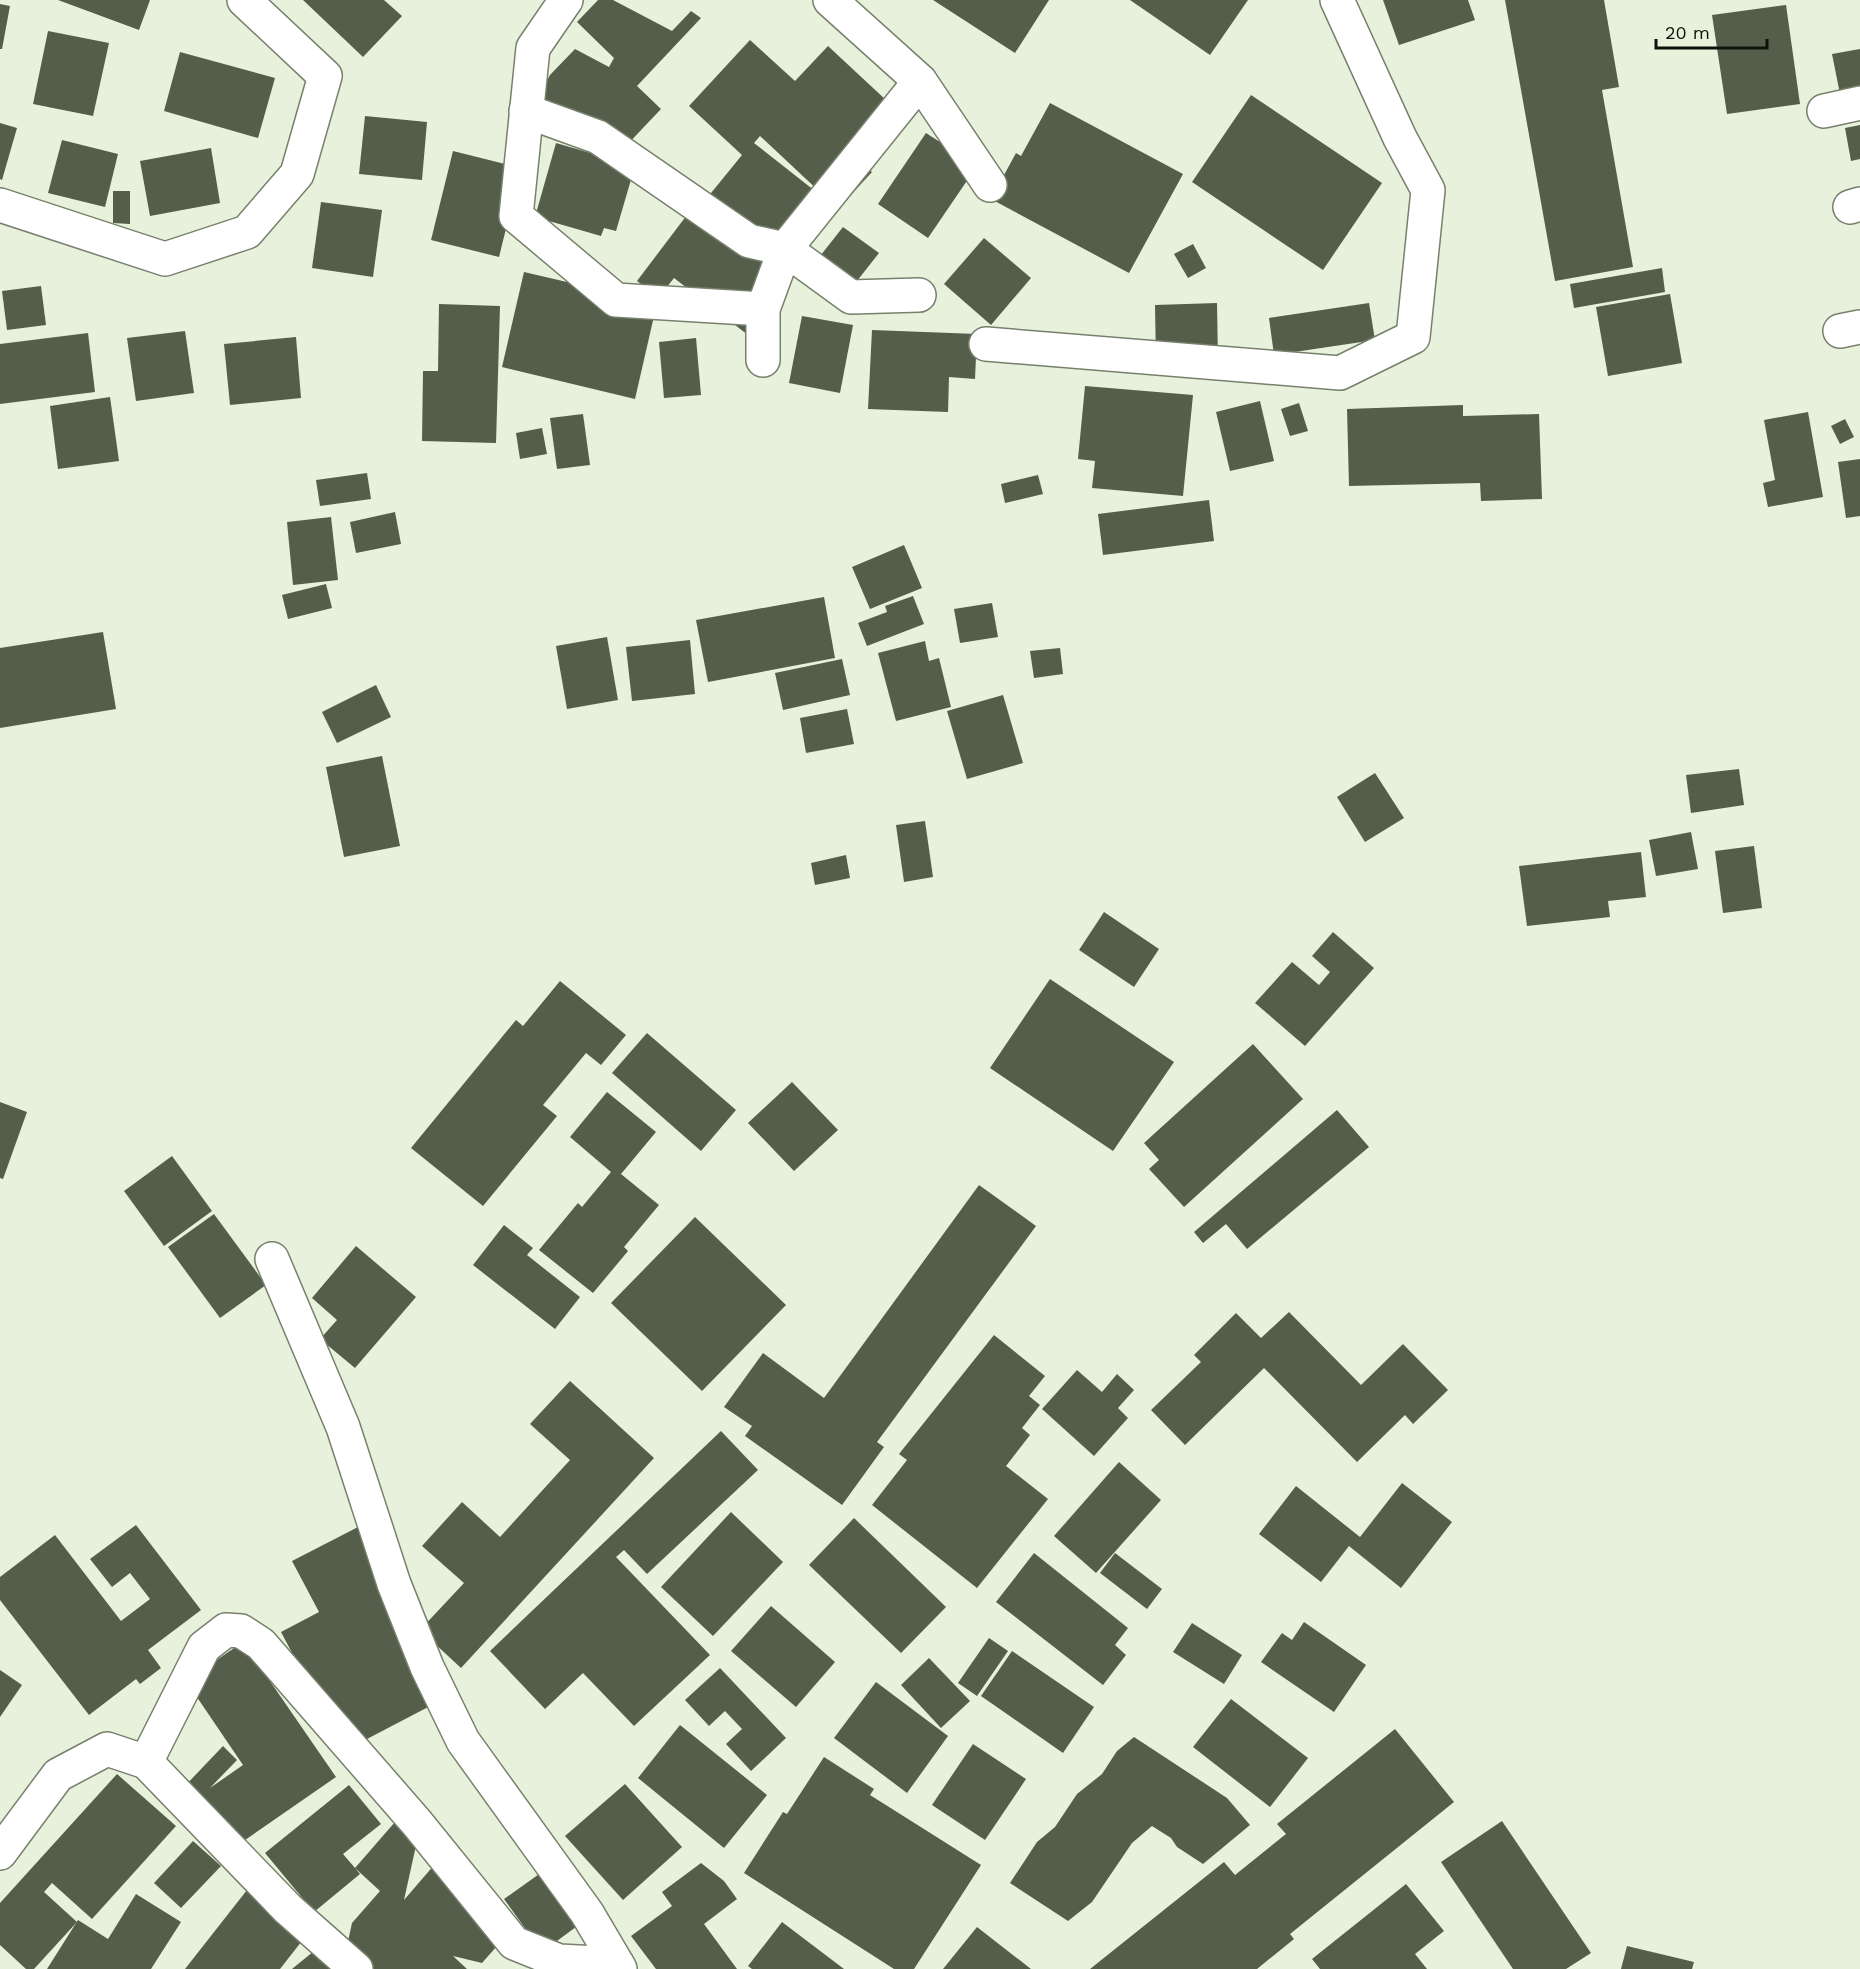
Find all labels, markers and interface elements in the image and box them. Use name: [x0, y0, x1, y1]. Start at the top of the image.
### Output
scale bar: [1656, 12, 1767, 50]
text: 20 m: [1665, 22, 1710, 43]

